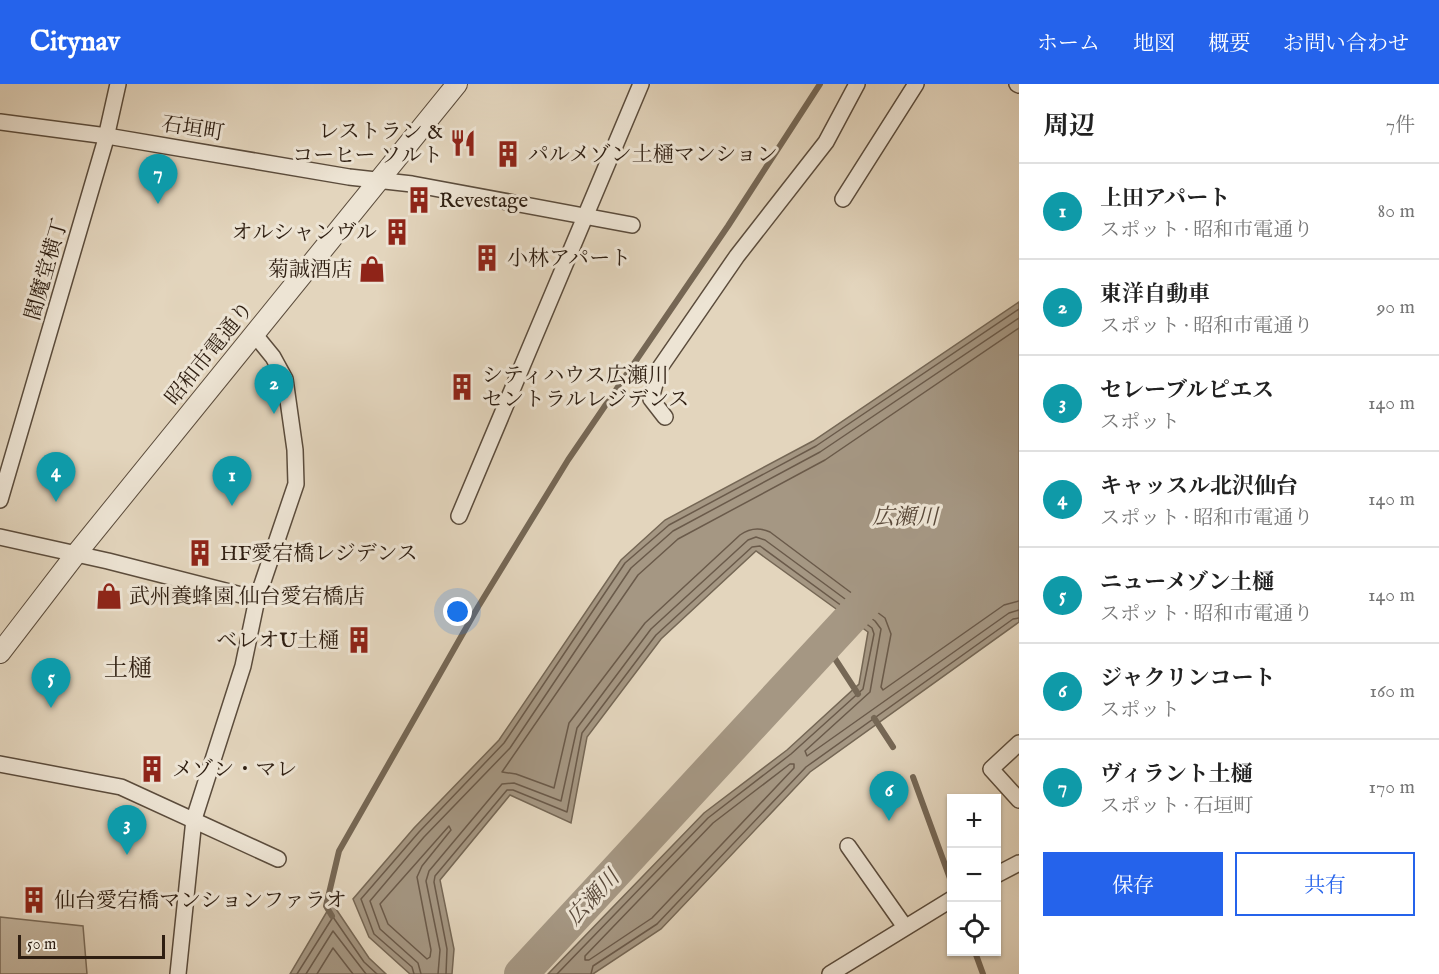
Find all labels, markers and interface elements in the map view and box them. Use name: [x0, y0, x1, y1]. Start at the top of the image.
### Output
text: Citynav: [30, 25, 120, 60]
text: ホーム: [1037, 31, 1100, 58]
text: 地図: [1133, 31, 1175, 58]
text: 概要: [1208, 31, 1250, 58]
text: お問い合わせ: [1283, 31, 1409, 58]
text: 周辺: [1043, 110, 1095, 143]
street label: 石垣町: [160, 111, 226, 148]
text: 7件: [1386, 113, 1415, 138]
place label: レストラン & コーヒー ソルト: [292, 119, 443, 170]
restaurant icon: レストラン & コーヒー ソルト: [448, 128, 478, 158]
building icon: パルメゾン土樋マンション: [493, 139, 523, 169]
place label: パルメゾン土樋マンション: [528, 142, 778, 169]
pin: 7: [138, 154, 178, 204]
building icon: Revestage: [404, 185, 434, 215]
text: 上田アパート: [1100, 185, 1230, 213]
place label: Revestage: [439, 188, 528, 215]
text: 1: [1059, 199, 1066, 224]
text: 80 m: [1378, 199, 1415, 224]
street label: 閻魔堂横丁: [20, 215, 75, 324]
building icon: オルシャンヴル: [382, 217, 412, 247]
text: スポット · 昭和市電通り: [1100, 218, 1313, 243]
place label: オルシャンヴル: [232, 220, 377, 247]
building icon: 小林アパート: [472, 243, 502, 273]
place label: 小林アパート: [507, 246, 631, 273]
shop icon: 菊誠酒店: [357, 254, 387, 284]
place label: 菊誠酒店: [268, 257, 352, 284]
text: 東洋自動車: [1100, 281, 1210, 309]
text: 2: [1058, 295, 1067, 320]
text: 90 m: [1377, 295, 1415, 320]
street label: 昭和市電通り: [160, 296, 260, 411]
text: スポット · 昭和市電通り: [1100, 314, 1313, 339]
place label: シティハウス広瀬川 セントラルレジデンス: [482, 363, 689, 414]
pin: 2: [254, 364, 294, 414]
building icon: シティハウス広瀬川 セントラルレジデンス: [447, 372, 477, 402]
text: セレーブルピエス: [1100, 377, 1274, 405]
text: 3: [1059, 391, 1066, 416]
text: 140 m: [1368, 391, 1415, 416]
text: スポット: [1100, 410, 1180, 435]
pin: 4: [36, 452, 76, 502]
pin: 1: [212, 456, 252, 506]
text: キャッスル北沢仙台: [1100, 473, 1298, 501]
text: 4: [1058, 487, 1067, 512]
text: 140 m: [1368, 487, 1415, 512]
water label: 広瀬川: [872, 504, 940, 532]
text: スポット · 昭和市電通り: [1100, 506, 1313, 531]
building icon: HF愛宕橋レジデンス: [185, 538, 215, 568]
place label: HF愛宕橋レジデンス: [220, 541, 418, 568]
text: ニューメゾン土樋: [1100, 569, 1274, 597]
shop icon: 武州養蜂園 仙台愛宕橋店: [94, 581, 124, 611]
text: 5: [1059, 583, 1066, 608]
text: 140 m: [1368, 583, 1415, 608]
place label: 武州養蜂園 仙台愛宕橋店: [129, 584, 365, 611]
your location: [443, 597, 472, 626]
text: スポット · 昭和市電通り: [1100, 602, 1313, 627]
building icon: ベレオU土樋: [344, 625, 374, 655]
place label: ベレオU土樋: [216, 628, 339, 655]
district label: 土樋: [104, 654, 152, 685]
pin: 5: [32, 658, 70, 708]
text: ジャクリンコート: [1100, 665, 1276, 693]
text: 6: [1058, 679, 1067, 704]
text: 160 m: [1369, 679, 1415, 704]
text: スポット: [1100, 698, 1180, 723]
building icon: メゾン・マレ: [137, 754, 167, 784]
place label: メゾン・マレ: [172, 757, 297, 784]
text: ヴィラント土樋: [1100, 761, 1253, 789]
pin: 6: [870, 772, 908, 821]
text: 7: [1058, 775, 1067, 800]
text: 170 m: [1369, 775, 1415, 800]
map controls: [947, 794, 1001, 956]
button: +: [947, 794, 1001, 848]
text: スポット · 石垣町: [1100, 794, 1253, 819]
pin: 3: [108, 806, 146, 855]
button: −: [947, 848, 1001, 902]
button: 保存: [1043, 852, 1223, 916]
button: 共有: [1235, 852, 1415, 916]
water label: 広瀬川: [561, 863, 628, 932]
building icon: 仙台愛宕橋マンションファラオ: [19, 885, 49, 915]
place label: 仙台愛宕橋マンションファラオ: [54, 888, 347, 915]
button: locate: [947, 902, 1001, 956]
scale bar: [18, 932, 165, 960]
text: 50 m: [27, 935, 56, 955]

